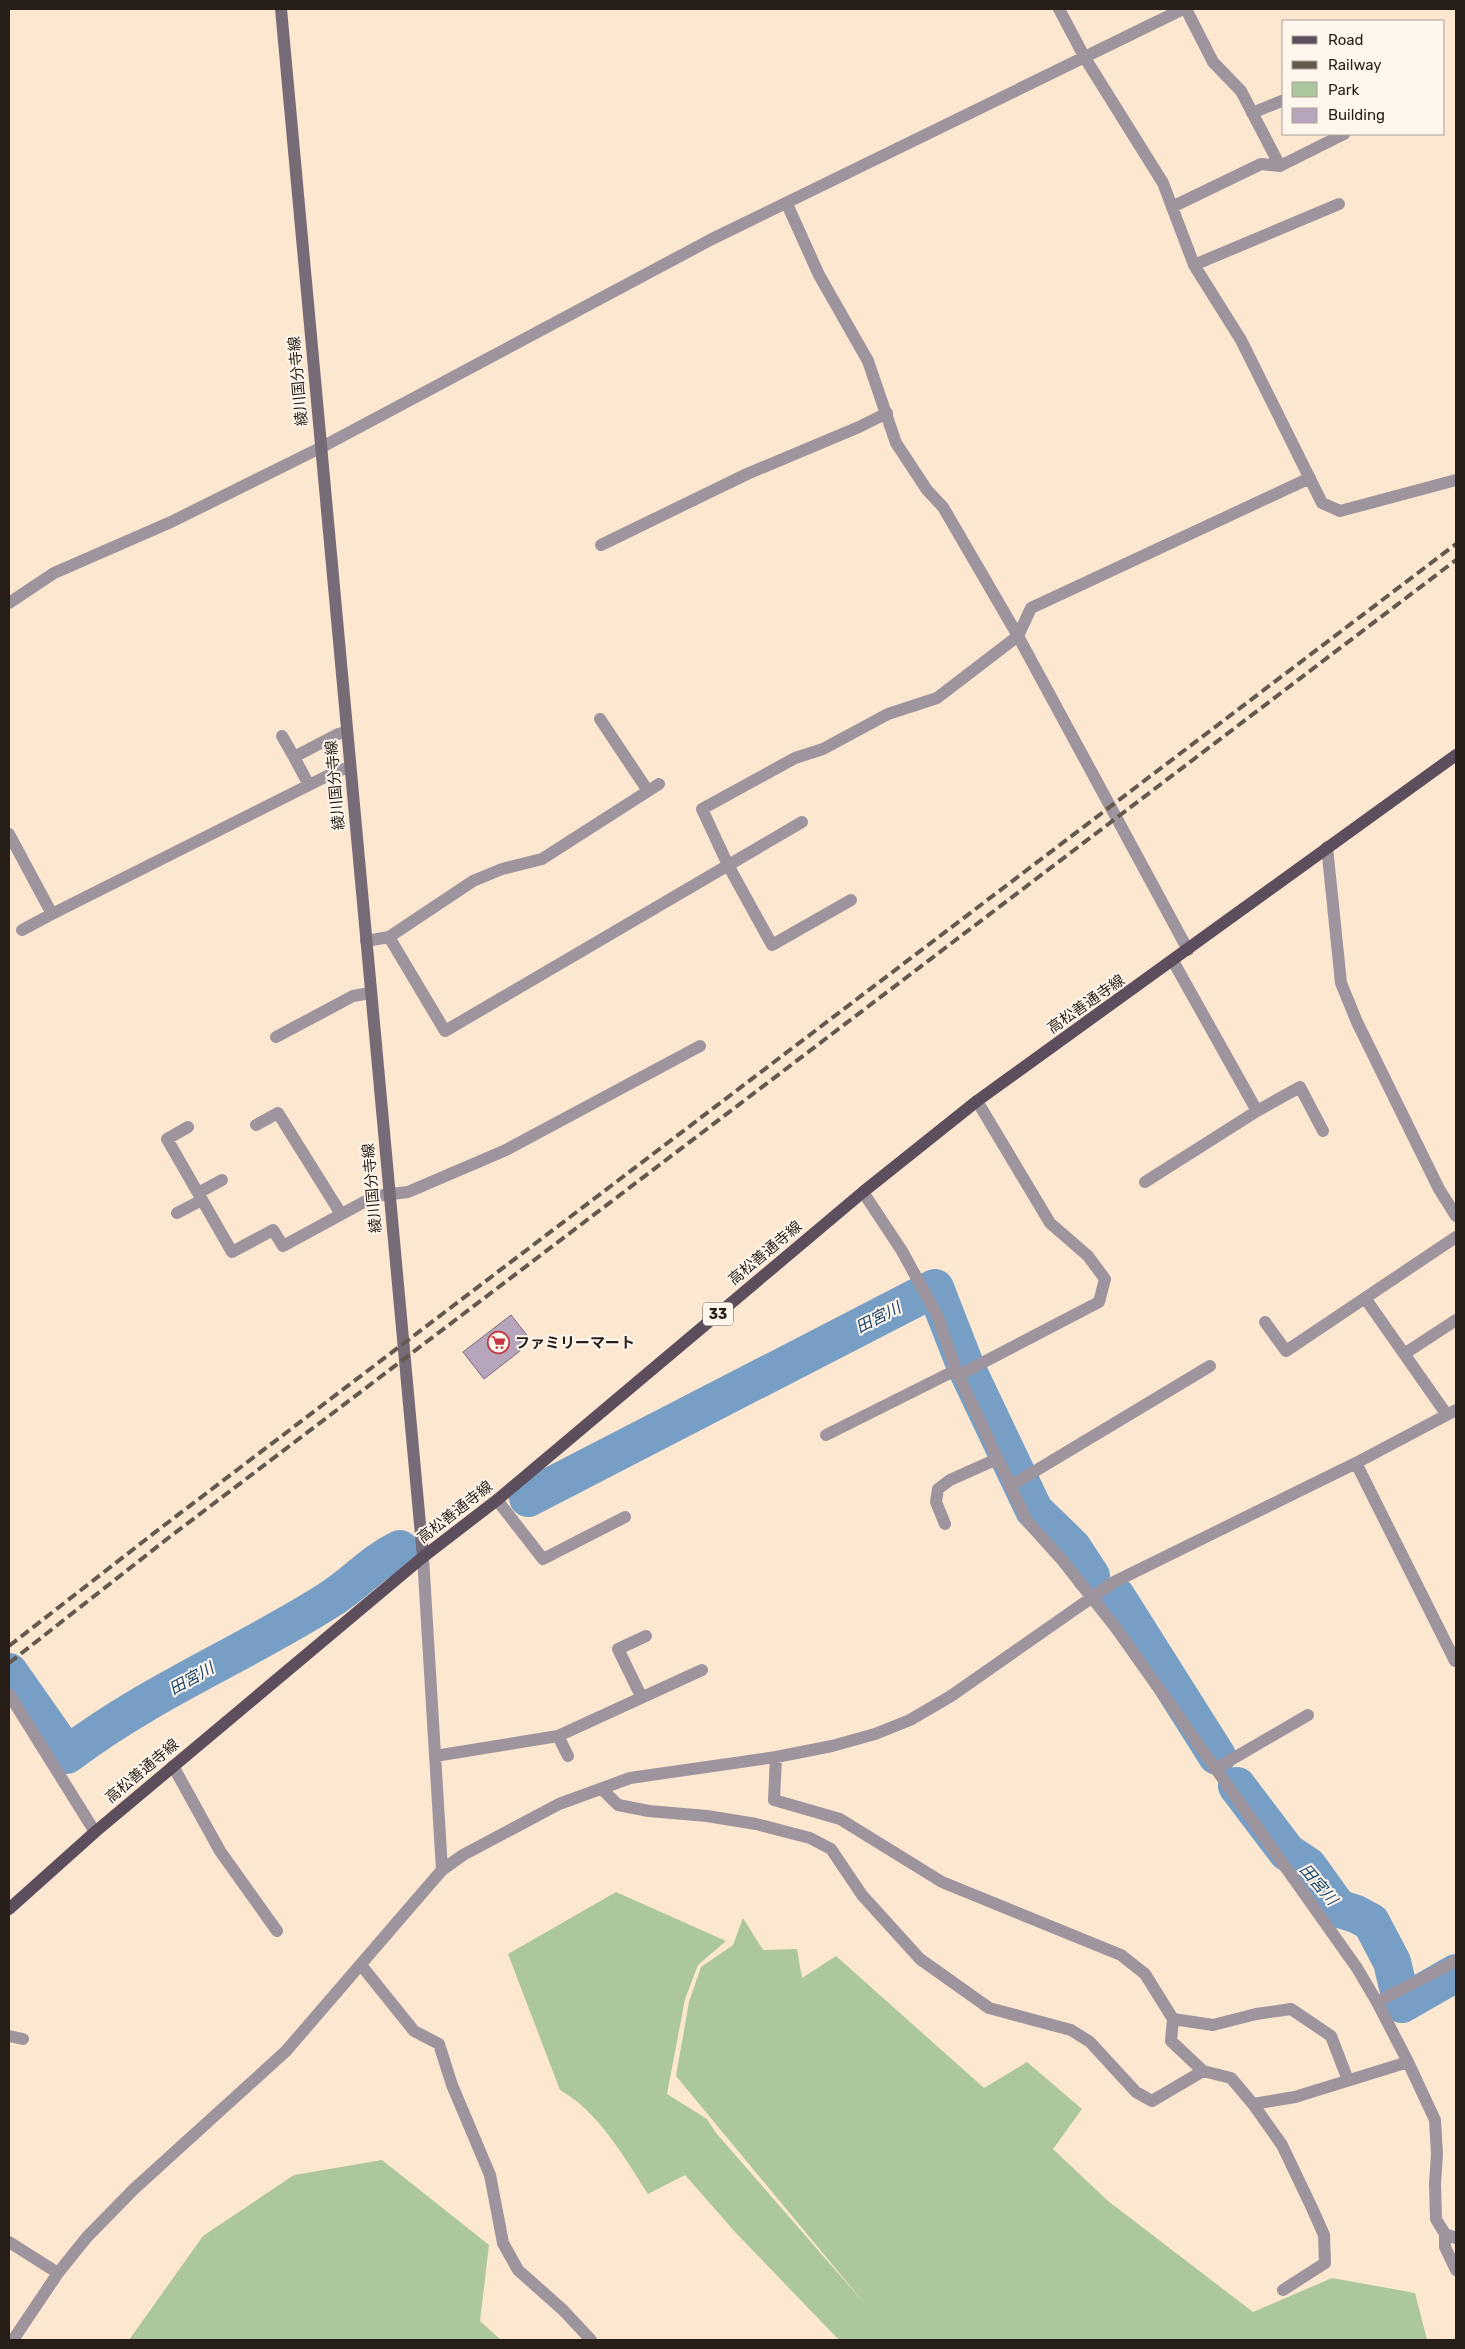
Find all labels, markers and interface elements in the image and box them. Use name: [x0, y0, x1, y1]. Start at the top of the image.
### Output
legend: [1282, 20, 1445, 135]
text: Road: [1328, 31, 1364, 49]
text: Railway: [1328, 56, 1382, 74]
text: Park: [1328, 81, 1359, 99]
text: Building: [1328, 106, 1385, 124]
street label: 綾川国分寺線: [285, 335, 311, 427]
street label: 綾川国分寺線: [322, 739, 348, 831]
street label: 高松善通寺線: [1044, 971, 1128, 1037]
street label: 綾川国分寺線: [359, 1142, 385, 1234]
street label: 高松善通寺線: [725, 1217, 805, 1289]
water label: 田宮川: [853, 1297, 906, 1337]
road number: 33: [703, 1302, 733, 1326]
supermarket icon: ファミリーマート: [487, 1331, 511, 1355]
place label: ファミリーマート: [515, 1334, 635, 1352]
street label: 高松善通寺線: [414, 1477, 496, 1547]
water label: 田宮川: [166, 1658, 219, 1698]
street label: 高松善通寺線: [102, 1735, 182, 1807]
water label: 田宮川: [1296, 1860, 1343, 1910]

